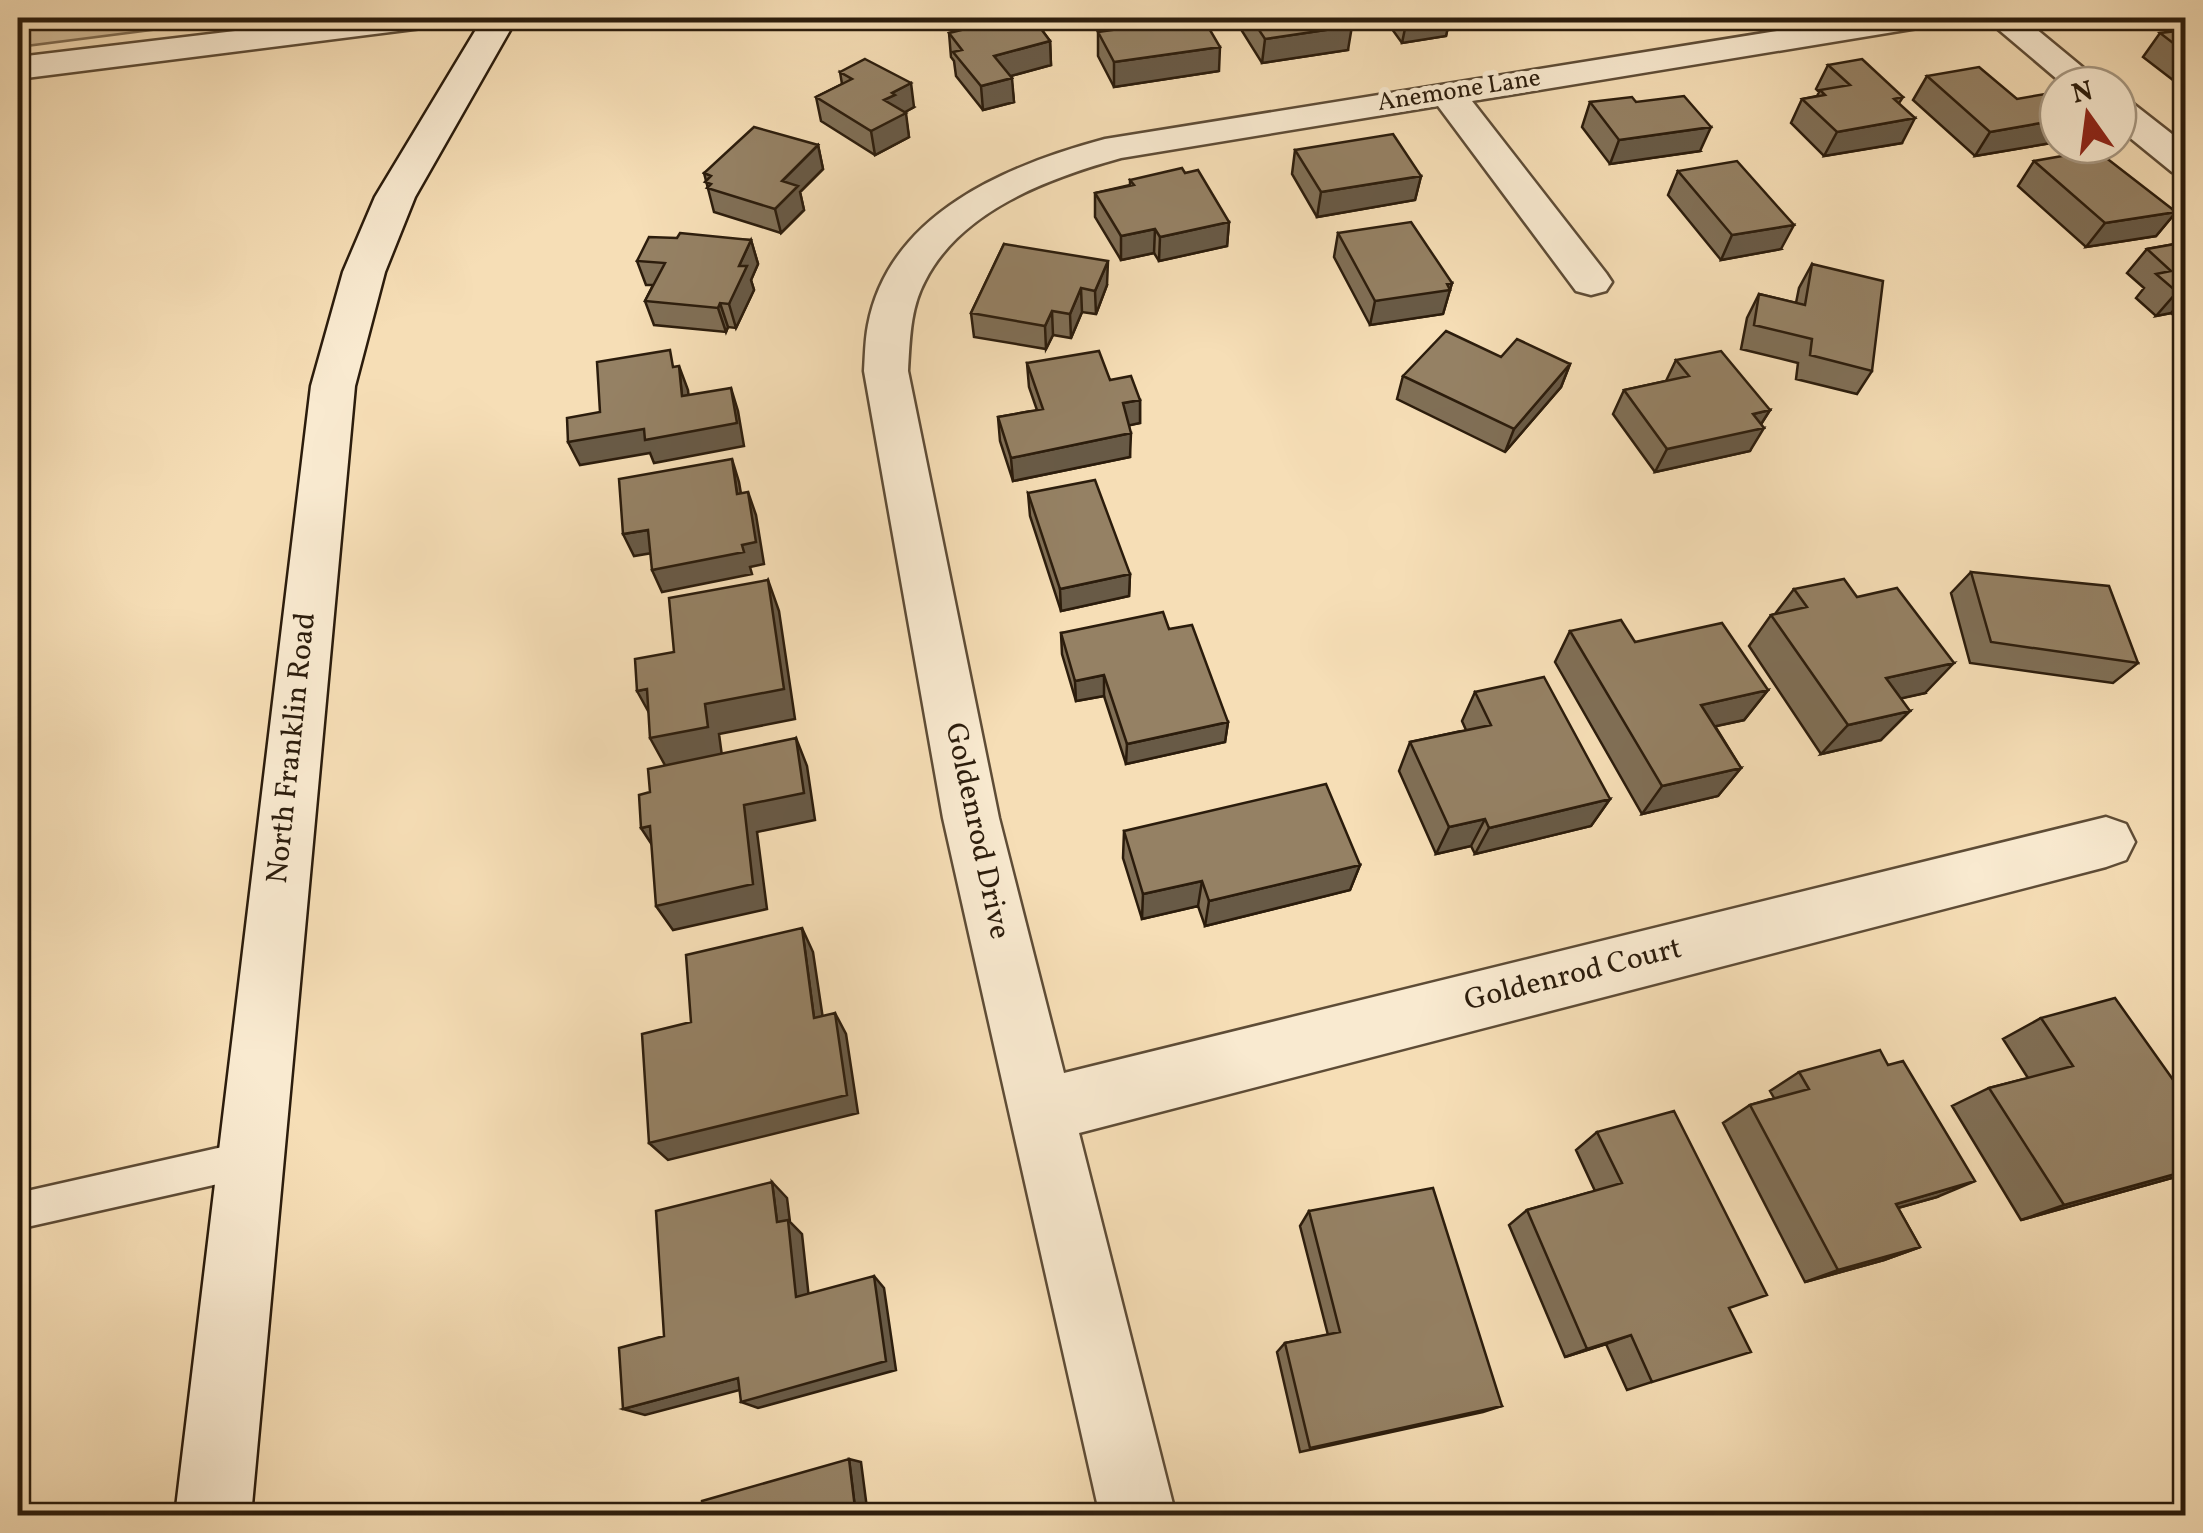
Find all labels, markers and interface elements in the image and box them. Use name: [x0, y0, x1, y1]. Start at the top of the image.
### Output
street label: Anemone Lane: [1375, 61, 1543, 121]
north arrow: [2038, 65, 2138, 165]
text: N: [2068, 72, 2097, 115]
street label: North Franklin Road: [257, 610, 327, 886]
street label: Goldenrod Drive: [934, 719, 1020, 943]
street label: Goldenrod Court: [1460, 928, 1686, 1022]

